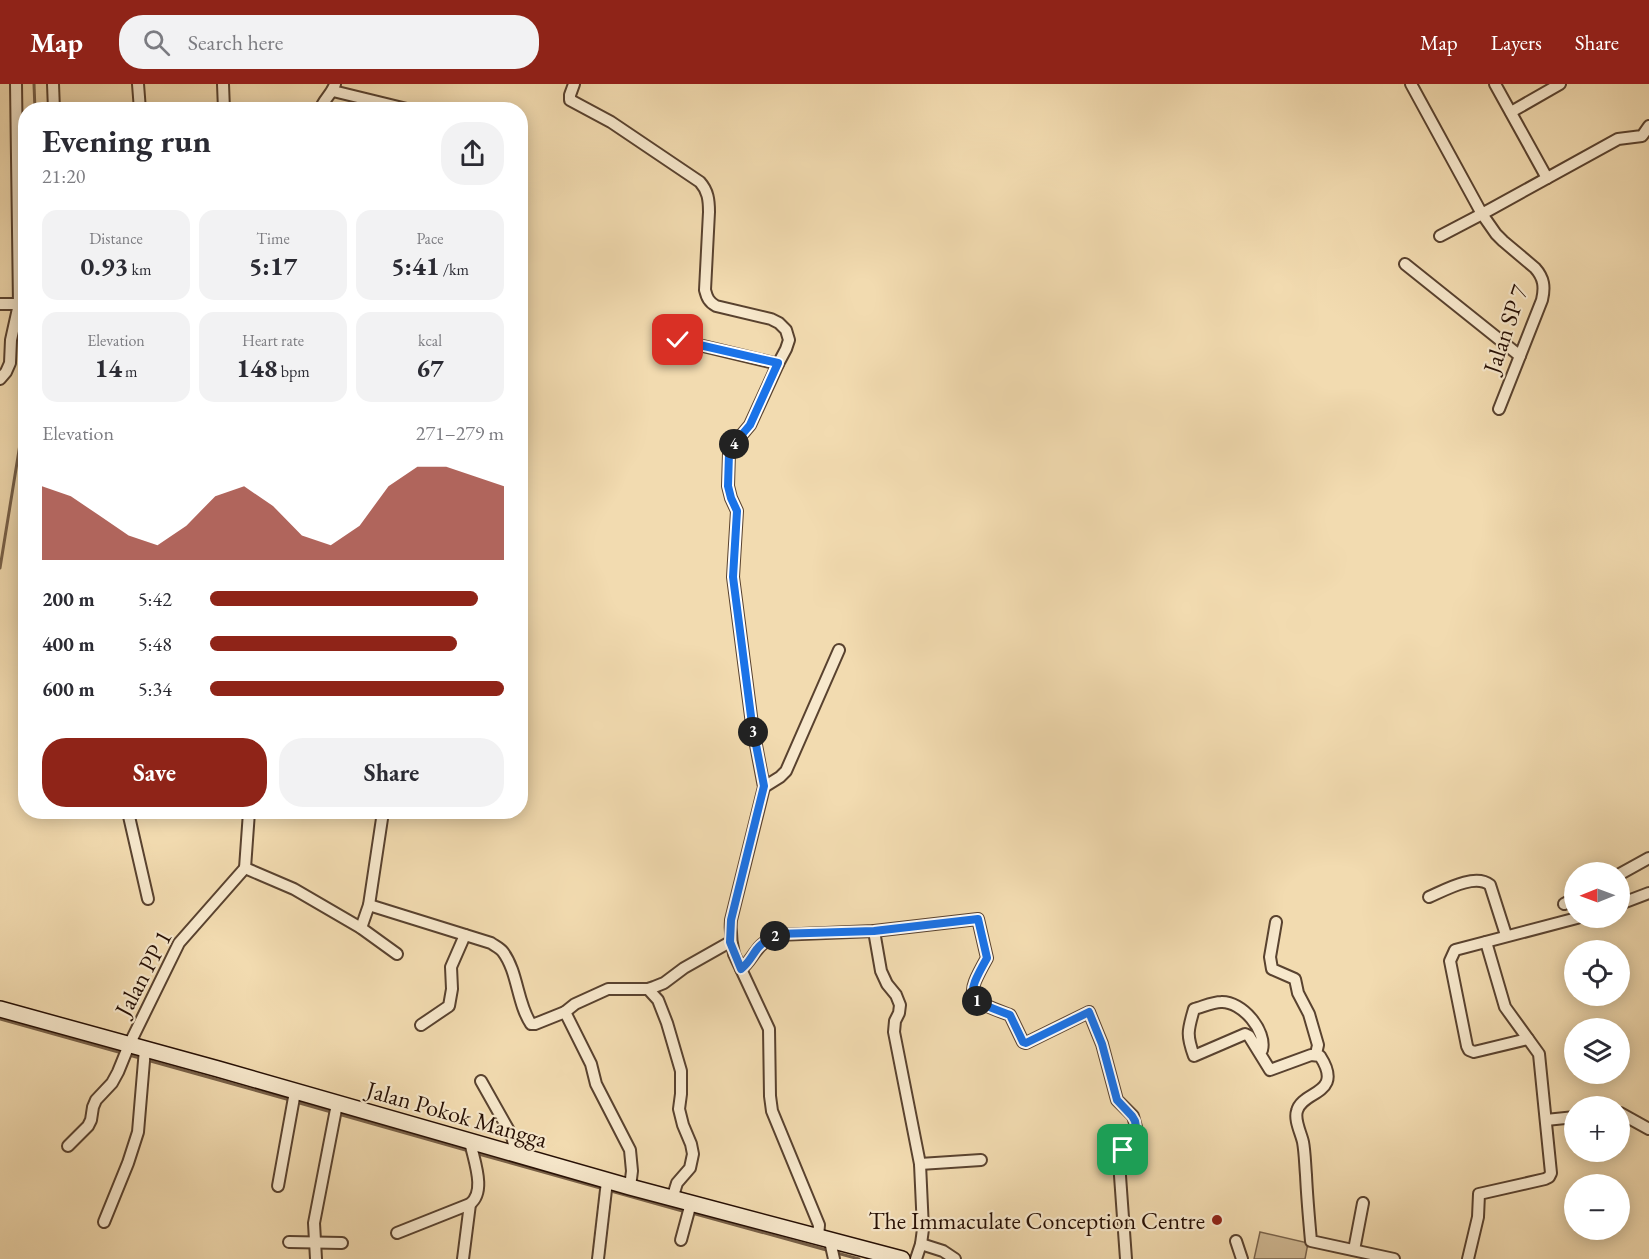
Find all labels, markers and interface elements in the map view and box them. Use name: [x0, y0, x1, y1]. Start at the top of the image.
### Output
search box: [119, 15, 539, 69]
text: Map: [30, 24, 83, 60]
icon: search: [140, 26, 173, 59]
text: Search here: [188, 28, 283, 57]
text: Map: [1420, 29, 1458, 56]
text: Layers: [1491, 29, 1542, 56]
text: Share: [1575, 29, 1619, 56]
text: Evening run: [42, 119, 211, 162]
button: share: [441, 122, 504, 185]
text: 21:20: [42, 163, 85, 189]
text: Distance: [89, 228, 143, 249]
text: Time: [256, 228, 290, 249]
text: Pace: [417, 228, 443, 249]
text: 0.93: [81, 249, 128, 283]
text: 5:17: [249, 249, 297, 283]
text: 5:41: [391, 249, 440, 283]
text: km: [128, 259, 151, 280]
text: /km: [440, 259, 469, 280]
street label: Jalan SP 7: [1475, 280, 1535, 379]
pin: [652, 314, 703, 365]
icon: check: [661, 323, 694, 356]
text: Elevation: [87, 330, 145, 351]
text: Heart rate: [242, 330, 304, 351]
text: kcal: [418, 330, 442, 351]
text: 14: [94, 351, 122, 385]
text: 148: [236, 351, 278, 385]
text: 67: [416, 351, 444, 385]
text: m: [122, 361, 138, 382]
text: bpm: [278, 361, 310, 382]
text: Elevation: [42, 420, 114, 446]
text: 271–279 m: [416, 420, 504, 446]
pin: 4: [719, 429, 749, 459]
text: 4: [730, 433, 738, 454]
text: 200 m: [42, 586, 95, 612]
text: 5:42: [138, 586, 172, 612]
text: 400 m: [42, 631, 95, 657]
text: 5:48: [138, 631, 172, 657]
text: 600 m: [42, 676, 95, 702]
text: 5:34: [138, 676, 172, 702]
pin: 3: [738, 717, 768, 747]
text: 3: [749, 721, 757, 742]
button: Save: [42, 738, 267, 807]
button: Share: [279, 738, 504, 807]
north arrow: [1564, 862, 1630, 928]
map controls: [1564, 862, 1630, 1240]
pin: 2: [760, 921, 790, 951]
street label: Jalan PP 1: [106, 925, 179, 1023]
text: 2: [771, 925, 779, 946]
button: locate: [1564, 940, 1630, 1006]
pin: 1: [962, 986, 992, 1016]
text: 1: [973, 990, 981, 1011]
button: layers: [1564, 1018, 1630, 1084]
street label: Jalan Pokok Mangga: [361, 1073, 551, 1155]
button: +: [1564, 1096, 1630, 1162]
pin: [1097, 1124, 1148, 1175]
icon: arrive: [1106, 1133, 1139, 1166]
button: −: [1564, 1174, 1630, 1240]
place label: The Immaculate Conception Centre: [868, 1205, 1205, 1236]
marker: The Immaculate Conception Centre: [1210, 1213, 1224, 1227]

